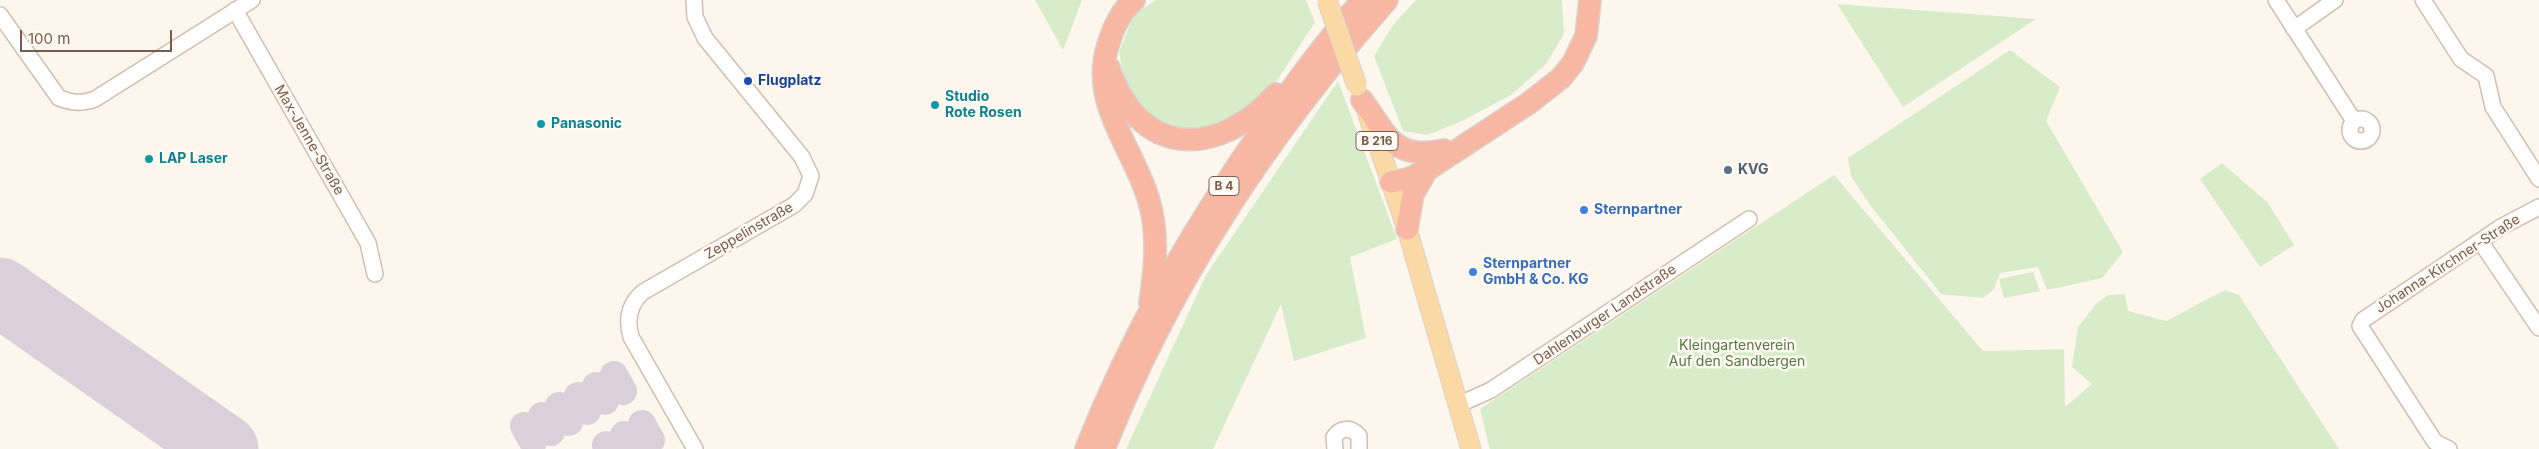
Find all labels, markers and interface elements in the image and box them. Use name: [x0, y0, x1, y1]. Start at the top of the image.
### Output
scale bar: [22, 20, 175, 52]
text: 100 m: [28, 29, 70, 48]
place label: Flugplatz: [758, 73, 821, 89]
marker: Flugplatz: [742, 75, 754, 87]
street label: Max-Jenne-Straße: [271, 82, 347, 198]
place label: Studio Rote Rosen: [945, 89, 1022, 121]
marker: Studio Rote Rosen: [929, 99, 941, 111]
place label: Panasonic: [551, 116, 622, 132]
marker: Panasonic: [535, 118, 547, 130]
road number: B 216: [1356, 132, 1398, 150]
place label: LAP Laser: [159, 151, 228, 167]
marker: LAP Laser: [143, 153, 155, 165]
place label: KVG: [1738, 162, 1768, 178]
marker: KVG: [1722, 164, 1734, 176]
road number: B 4: [1209, 177, 1239, 196]
street label: Zeppelinstraße: [702, 199, 796, 263]
place label: Sternpartner: [1594, 202, 1682, 218]
marker: Sternpartner: [1578, 204, 1590, 216]
street label: Johanna-Kirchner-Straße: [2373, 211, 2523, 317]
place label: Sternpartner GmbH & Co. KG: [1483, 256, 1589, 288]
street label: Dahlenburger Landstraße: [1530, 261, 1680, 369]
marker: Sternpartner GmbH & Co. KG: [1467, 266, 1479, 278]
park label: Kleingartenverein Auf den Sandbergen: [1669, 338, 1805, 371]

